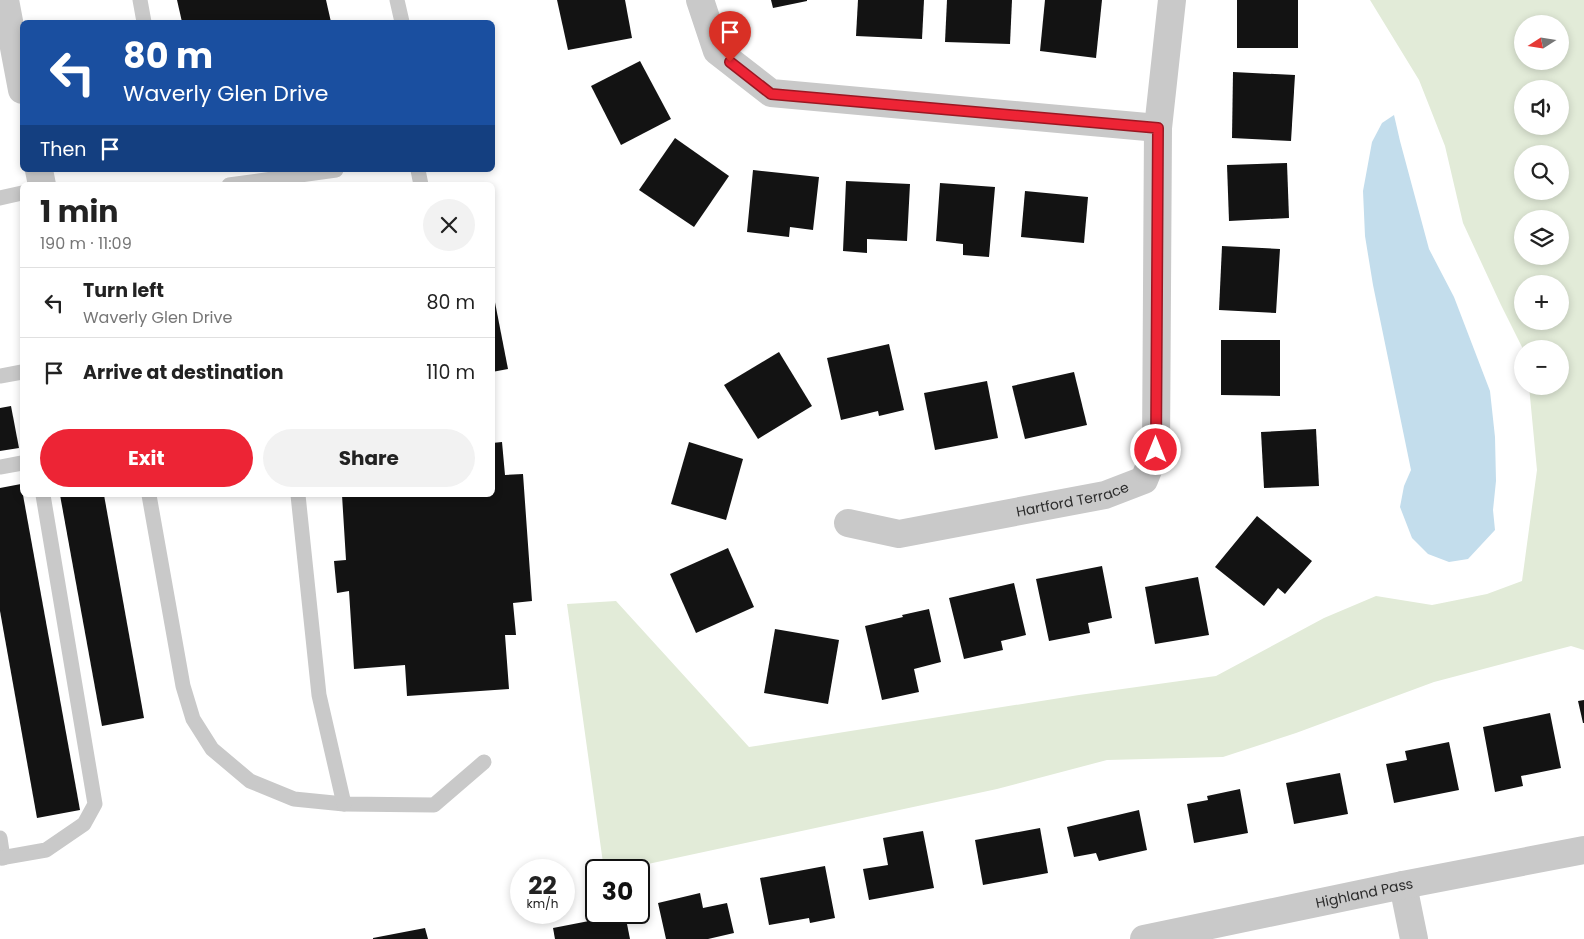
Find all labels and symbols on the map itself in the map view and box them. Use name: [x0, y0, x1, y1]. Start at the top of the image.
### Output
pin: [709, 11, 751, 62]
north arrow: [1514, 15, 1569, 70]
position arrow: [1129, 423, 1181, 475]
street label: Hartford Terrace: [1014, 477, 1132, 522]
speed limit sign: 30: [585, 859, 650, 924]
street label: Highland Pass: [1314, 873, 1415, 913]

